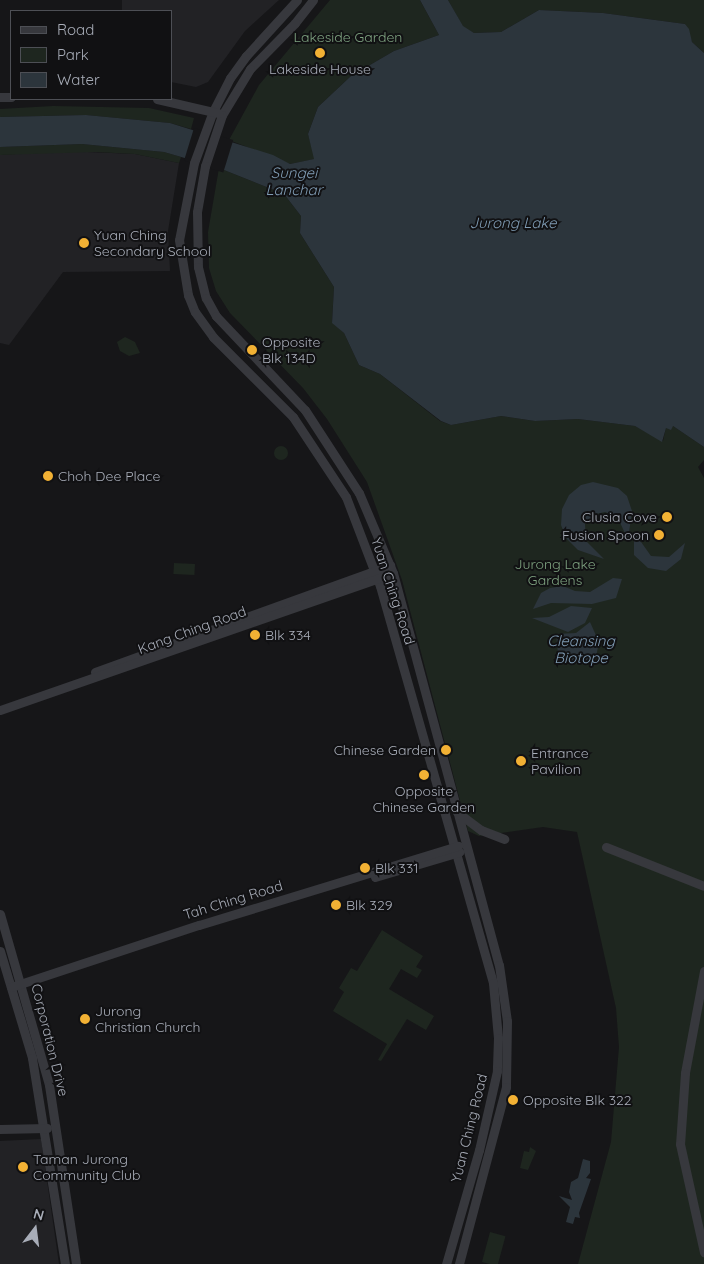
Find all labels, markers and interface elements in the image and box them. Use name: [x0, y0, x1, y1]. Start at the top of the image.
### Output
legend: [10, 10, 172, 100]
text: Road: [57, 20, 94, 39]
park label: Lakeside Garden: [294, 29, 402, 45]
text: Park: [57, 45, 89, 64]
marker: Lakeside House: [314, 47, 326, 59]
place label: Lakeside House: [269, 61, 371, 77]
text: Water: [57, 70, 100, 89]
water label: Sungei Lanchar: [266, 163, 322, 198]
water label: Jurong Lake: [470, 214, 556, 232]
place label: Yuan Ching Secondary School: [94, 227, 211, 260]
marker: Yuan Ching Secondary School: [78, 237, 90, 249]
place label: Opposite Blk 134D: [262, 334, 320, 367]
marker: Opposite Blk 134D: [246, 344, 258, 356]
place label: Choh Dee Place: [58, 468, 160, 484]
marker: Choh Dee Place: [42, 470, 54, 482]
place label: Clusia Cove: [582, 509, 657, 525]
marker: Clusia Cove: [661, 511, 673, 523]
place label: Fusion Spoon: [562, 527, 649, 543]
marker: Fusion Spoon: [653, 529, 665, 541]
street label: Yuan Ching Road: [368, 535, 418, 647]
park label: Jurong Lake Gardens: [514, 556, 596, 588]
street label: Kang Ching Road: [136, 603, 248, 657]
place label: Blk 334: [265, 627, 311, 643]
marker: Blk 334: [249, 629, 261, 641]
water label: Cleansing Biotope: [547, 631, 615, 666]
place label: Chinese Garden: [334, 742, 436, 758]
marker: Chinese Garden: [440, 744, 452, 756]
place label: Entrance Pavilion: [531, 745, 589, 778]
marker: Entrance Pavilion: [515, 755, 527, 767]
marker: Opposite Chinese Garden: [418, 769, 430, 781]
place label: Opposite Chinese Garden: [373, 783, 475, 816]
place label: Blk 331: [375, 860, 418, 876]
marker: Blk 331: [359, 862, 371, 874]
street label: Tah Ching Road: [181, 877, 285, 923]
place label: Blk 329: [346, 897, 393, 913]
marker: Blk 329: [330, 899, 342, 911]
street label: Corporation Drive: [28, 982, 72, 1098]
place label: Jurong Christian Church: [95, 1003, 201, 1036]
marker: Jurong Christian Church: [79, 1013, 91, 1025]
street label: Yuan Ching Road: [447, 1072, 491, 1184]
place label: Opposite Blk 322: [523, 1092, 632, 1108]
marker: Opposite Blk 322: [507, 1094, 519, 1106]
place label: Taman Jurong Community Club: [33, 1151, 140, 1184]
marker: Taman Jurong Community Club: [17, 1161, 29, 1173]
north arrow: [10, 1204, 60, 1254]
text: N: [32, 1204, 46, 1225]

